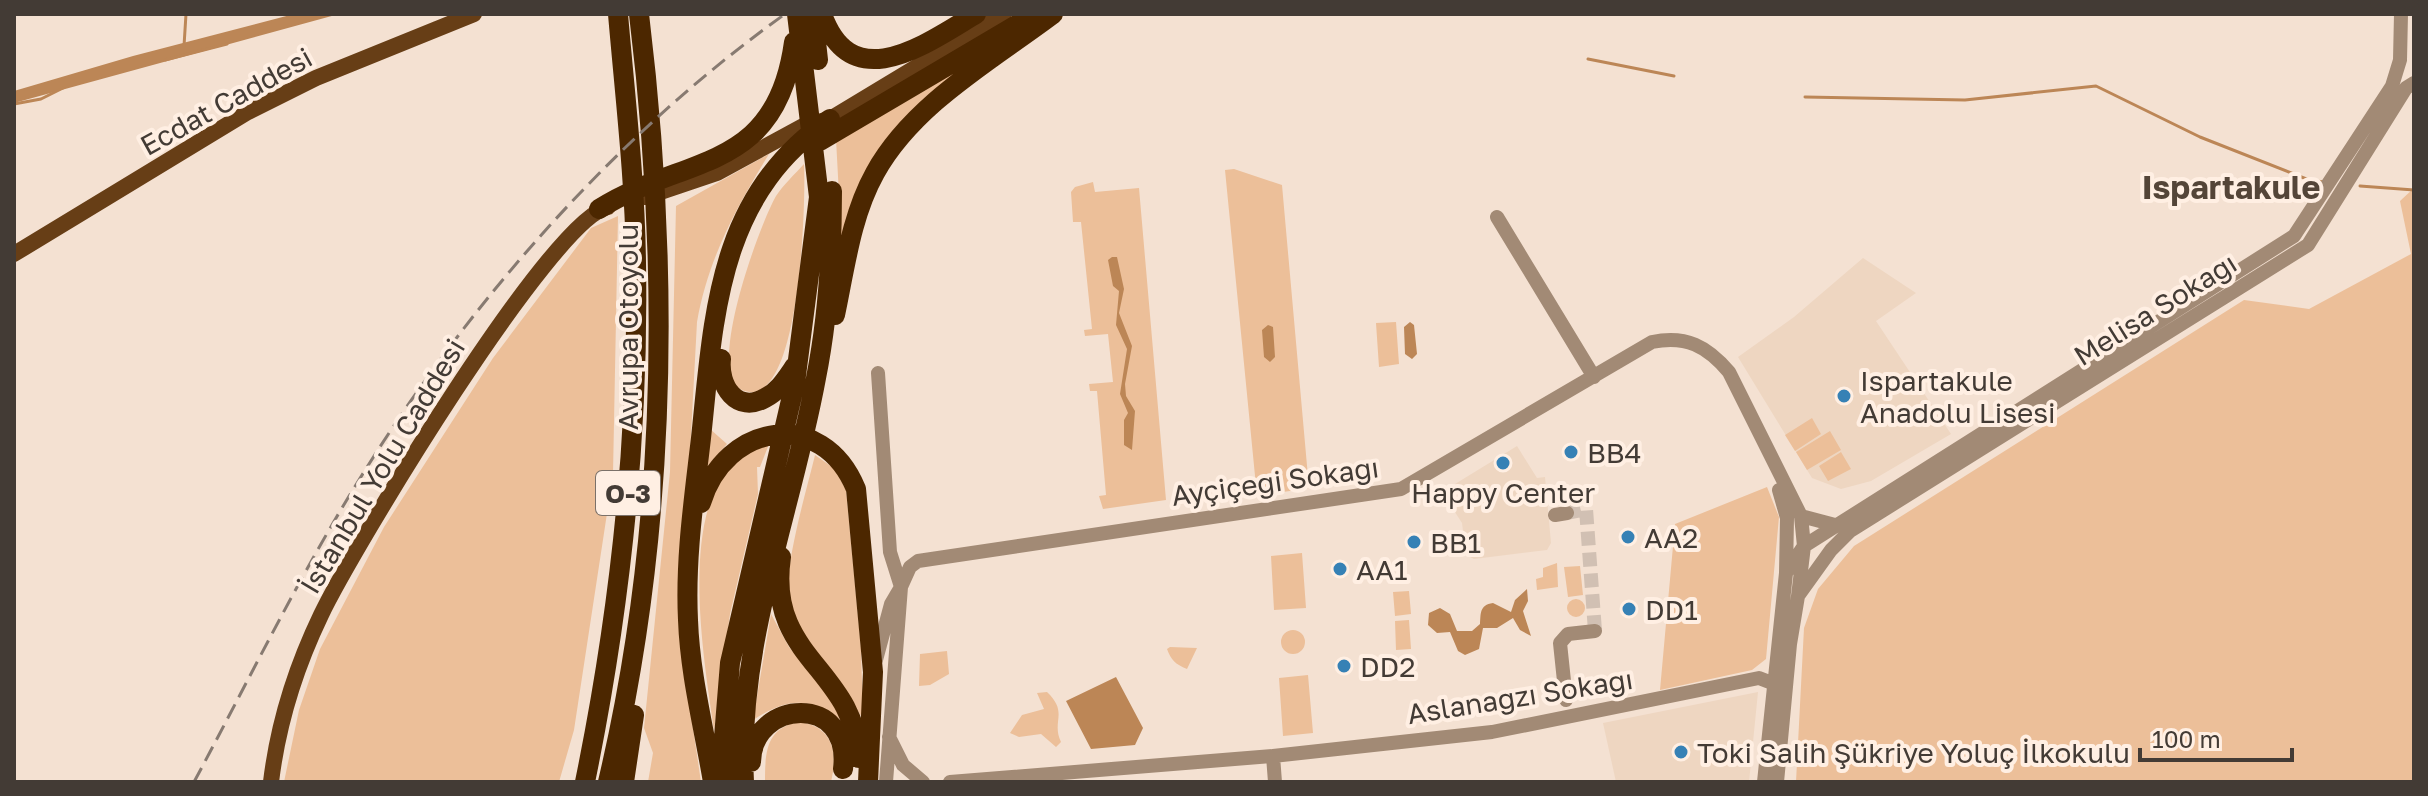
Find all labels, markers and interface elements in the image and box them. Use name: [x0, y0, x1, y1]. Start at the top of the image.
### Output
street label: Ecdat Caddesi: [135, 40, 317, 162]
district label: Ispartakule: [2142, 168, 2320, 206]
street label: Avrupa Otoyolu: [611, 224, 644, 430]
street label: Melisa Sokağı: [2068, 246, 2242, 372]
street label: İstanbul Yolu Caddesi: [293, 333, 471, 599]
place label: Ispartakule Anadolu Lisesi: [1860, 364, 2056, 429]
marker: Ispartakule Anadolu Lisesi: [1835, 387, 1853, 405]
place label: BB4: [1587, 436, 1642, 469]
marker: BB4: [1562, 443, 1580, 461]
street label: Ayçiçeği Sokağı: [1169, 450, 1381, 512]
marker: Happy Center: [1494, 454, 1512, 472]
road number: O-3: [596, 471, 660, 515]
place label: Happy Center: [1411, 476, 1595, 509]
place label: AA2: [1644, 521, 1698, 554]
place label: BB1: [1430, 526, 1481, 559]
marker: AA2: [1619, 528, 1637, 546]
marker: BB1: [1405, 533, 1423, 551]
place label: AA1: [1356, 553, 1408, 586]
marker: AA1: [1331, 560, 1349, 578]
place label: DD1: [1645, 593, 1698, 626]
marker: DD1: [1620, 600, 1638, 618]
place label: DD2: [1360, 650, 1415, 683]
marker: DD2: [1335, 657, 1353, 675]
street label: Aslanağzı Sokağı: [1405, 662, 1635, 730]
scale bar: [2140, 712, 2292, 762]
text: 100 m: [2152, 724, 2221, 753]
place label: Toki Salih Şükriye Yoluç İlkokulu: [1697, 736, 2130, 769]
marker: Toki Salih Şükriye Yoluç İlkokulu: [1672, 743, 1690, 761]

